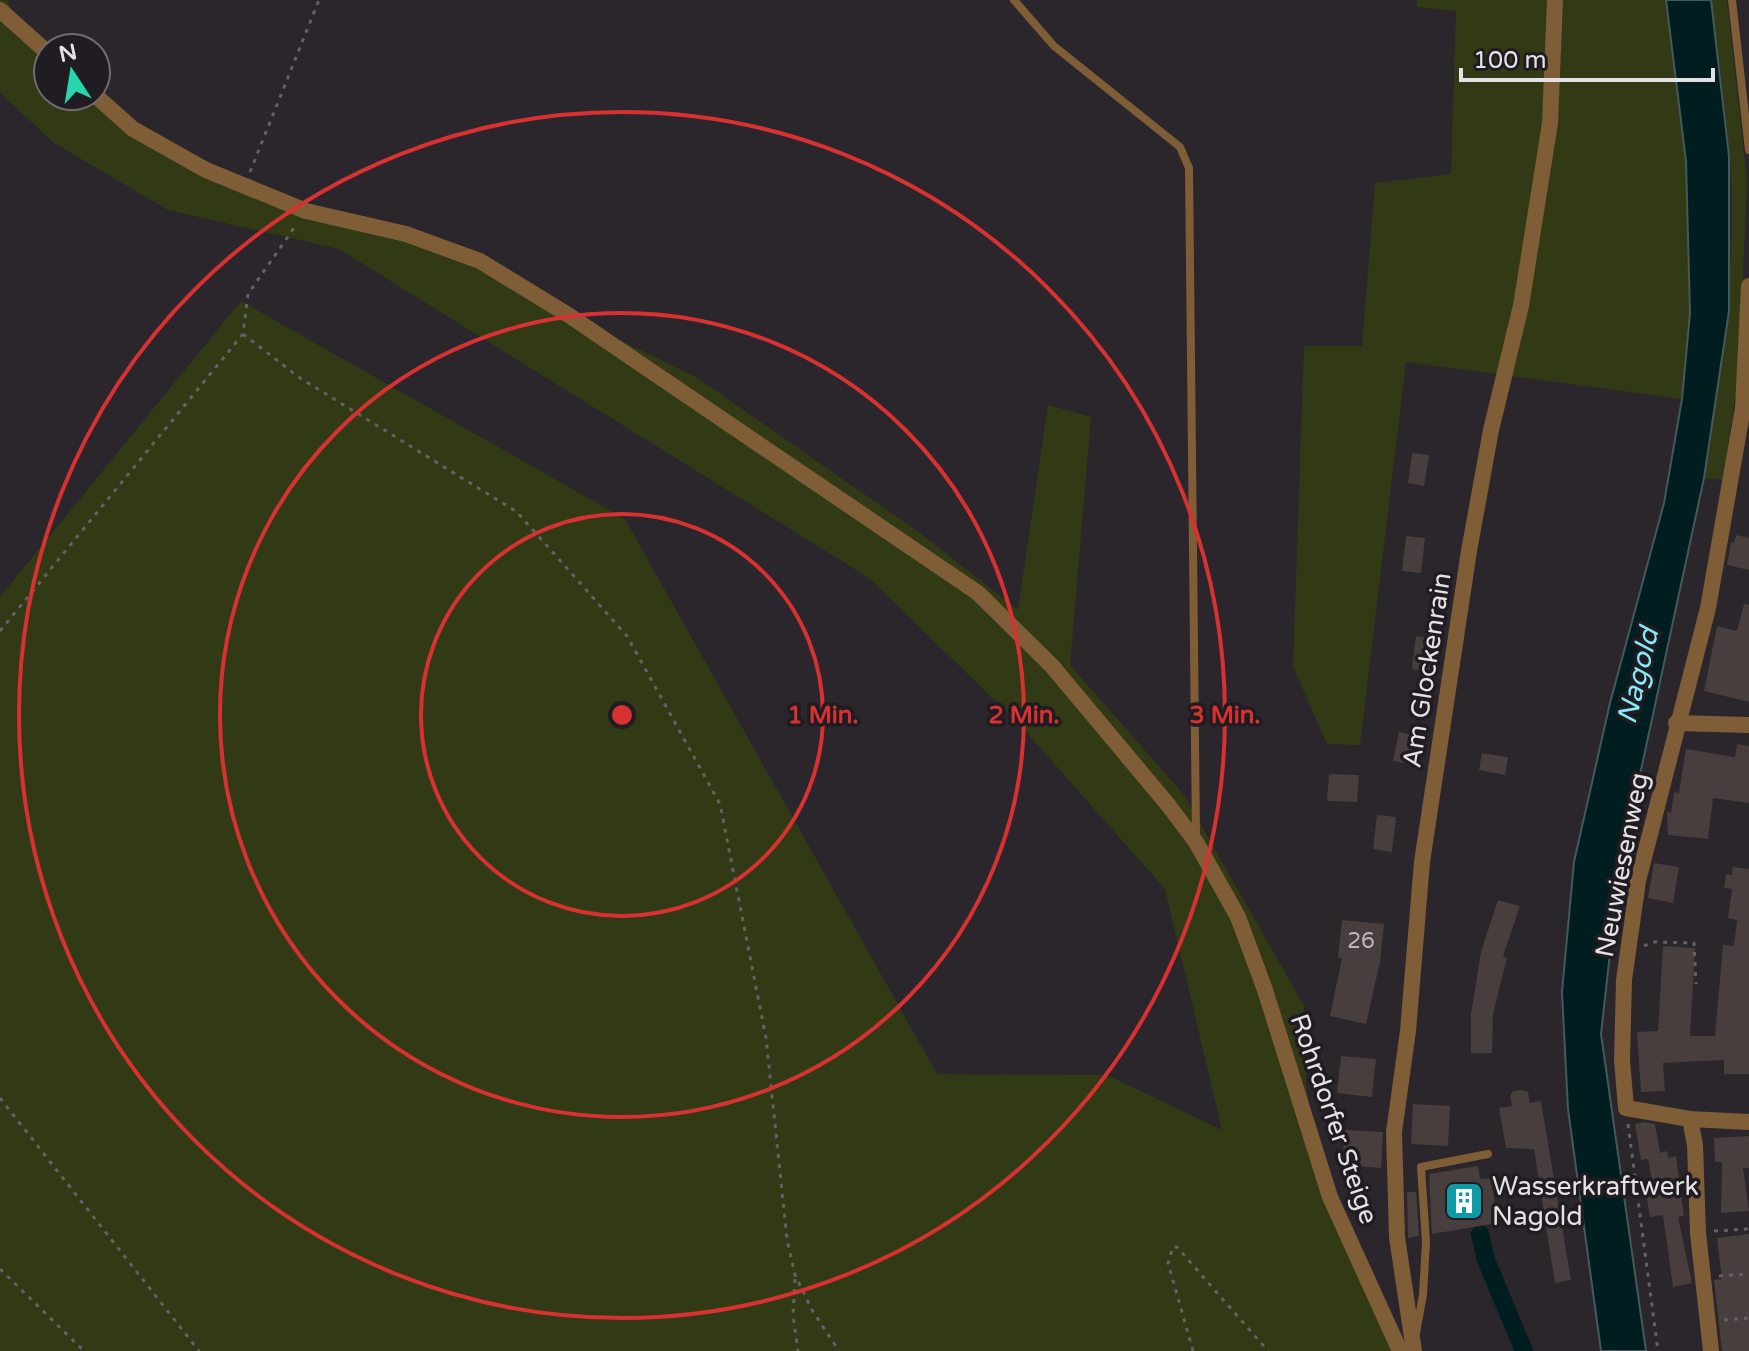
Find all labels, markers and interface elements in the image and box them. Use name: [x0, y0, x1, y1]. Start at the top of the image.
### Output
north arrow: [32, 32, 112, 112]
scale bar: [1461, 32, 1713, 82]
text: N: [57, 39, 79, 68]
text: 100 m: [1473, 46, 1547, 75]
street label: Am Glockenrain: [1396, 570, 1458, 770]
water label: Nagold: [1610, 621, 1667, 727]
centre of rings: [608, 701, 636, 729]
text: 1 Min.: [787, 701, 859, 730]
text: 2 Min.: [988, 701, 1060, 730]
text: 3 Min.: [1189, 701, 1261, 730]
street label: Neuwiesenweg: [1589, 770, 1655, 960]
house number: 26: [1347, 928, 1375, 954]
street label: Rohrdorfer Steige: [1284, 1010, 1384, 1228]
place label: Wasserkraftwerk Nagold: [1492, 1171, 1699, 1232]
building icon: Wasserkraftwerk Nagold: [1443, 1180, 1485, 1222]

